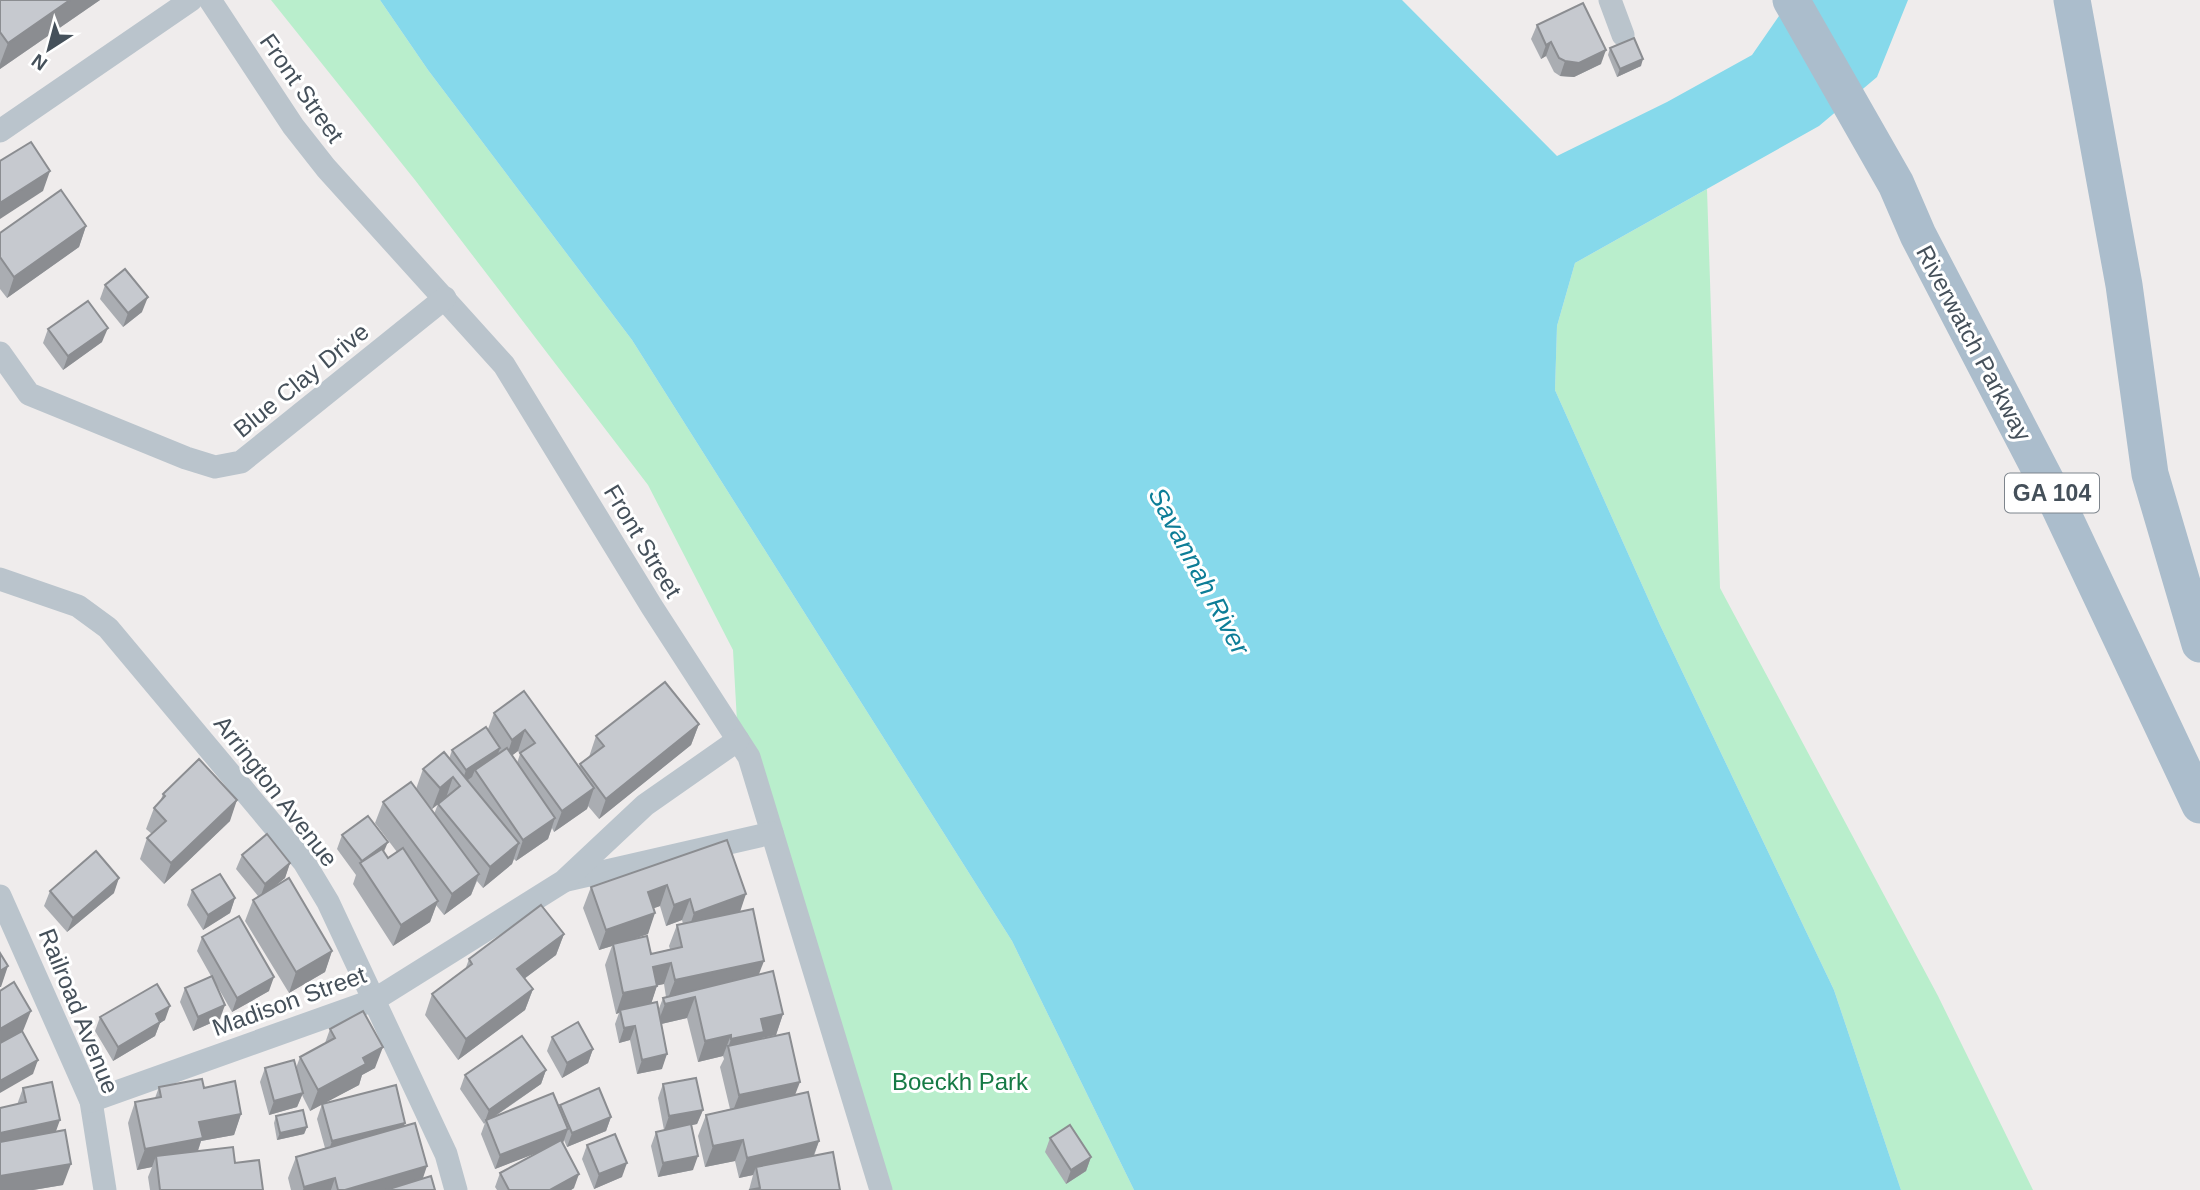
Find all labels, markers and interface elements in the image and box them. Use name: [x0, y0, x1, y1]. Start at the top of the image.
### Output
north arrow: [14, 14, 84, 84]
street label: Front Street: [255, 28, 350, 148]
text: N: [28, 50, 51, 75]
street label: Riverwatch Parkway: [1911, 241, 2037, 445]
street label: Blue Clay Drive: [228, 317, 374, 443]
road number: GA 104: [2005, 474, 2099, 512]
street label: Front Street: [599, 480, 687, 603]
water label: Savannah River: [1142, 482, 1256, 661]
street label: Arrington Avenue: [209, 710, 343, 872]
street label: Railroad Avenue: [34, 924, 124, 1098]
street label: Madison Street: [209, 961, 370, 1041]
park label: Boeckh Park: [892, 1068, 1029, 1095]

